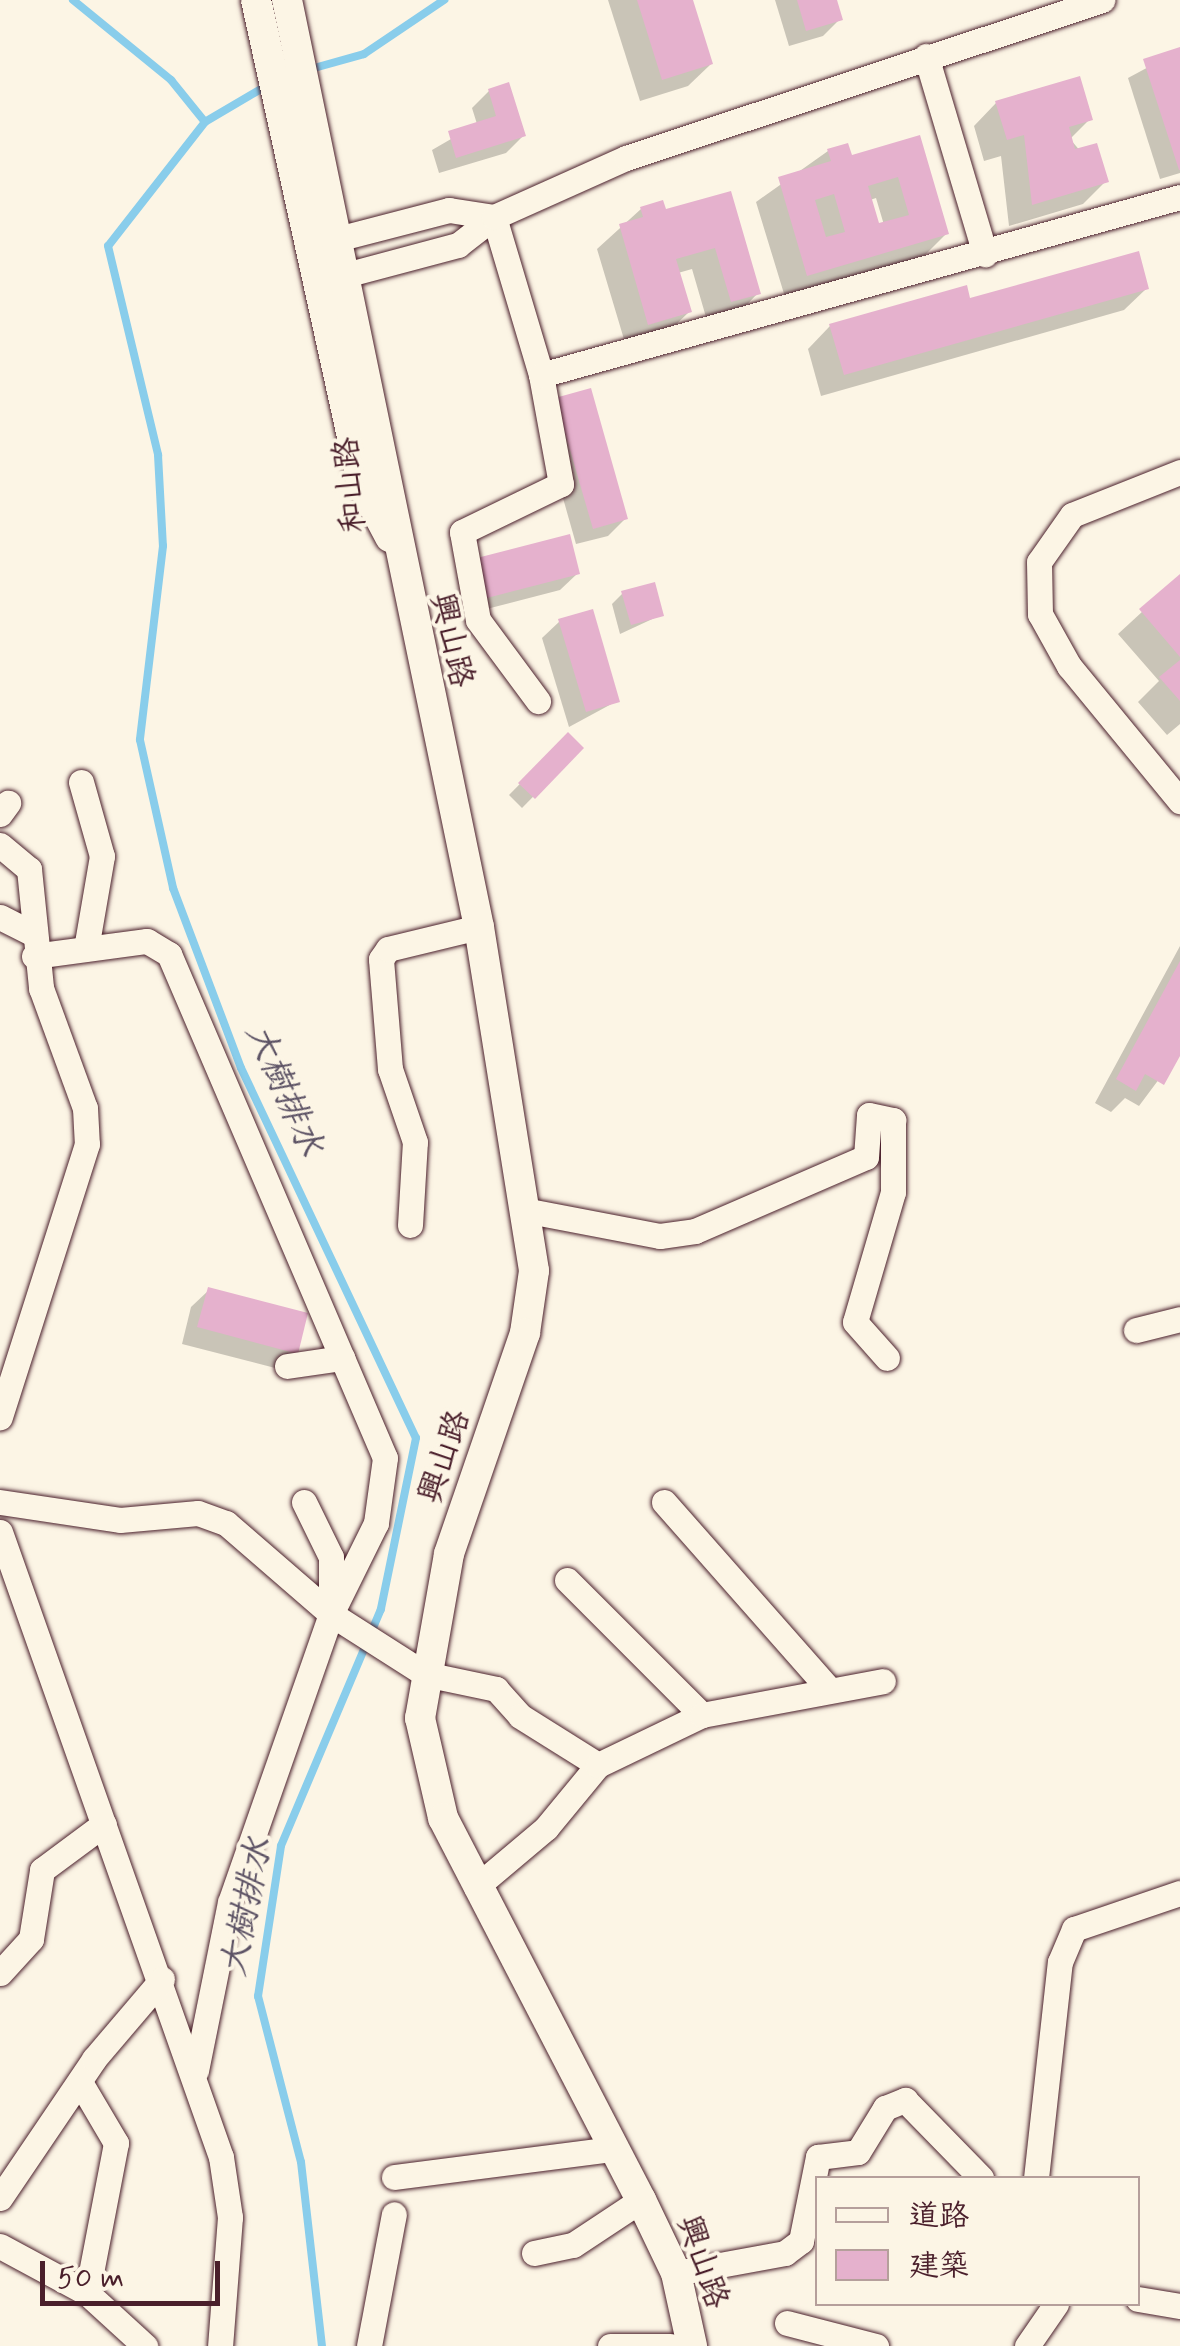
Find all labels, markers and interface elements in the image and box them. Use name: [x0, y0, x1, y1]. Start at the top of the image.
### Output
street label: 和山路: [328, 436, 374, 534]
street label: 興山路: [421, 589, 481, 691]
water label: 大樹排水: [236, 1018, 332, 1162]
street label: 興山路: [411, 1405, 479, 1509]
water label: 大樹排水: [213, 1834, 281, 1980]
legend: [815, 2176, 1140, 2306]
text: 道路: [909, 2197, 969, 2236]
street label: 興山路: [668, 2210, 736, 2314]
scale bar: [45, 2241, 225, 2303]
text: 建築: [909, 2247, 969, 2286]
text: 50 m: [57, 2259, 124, 2298]

